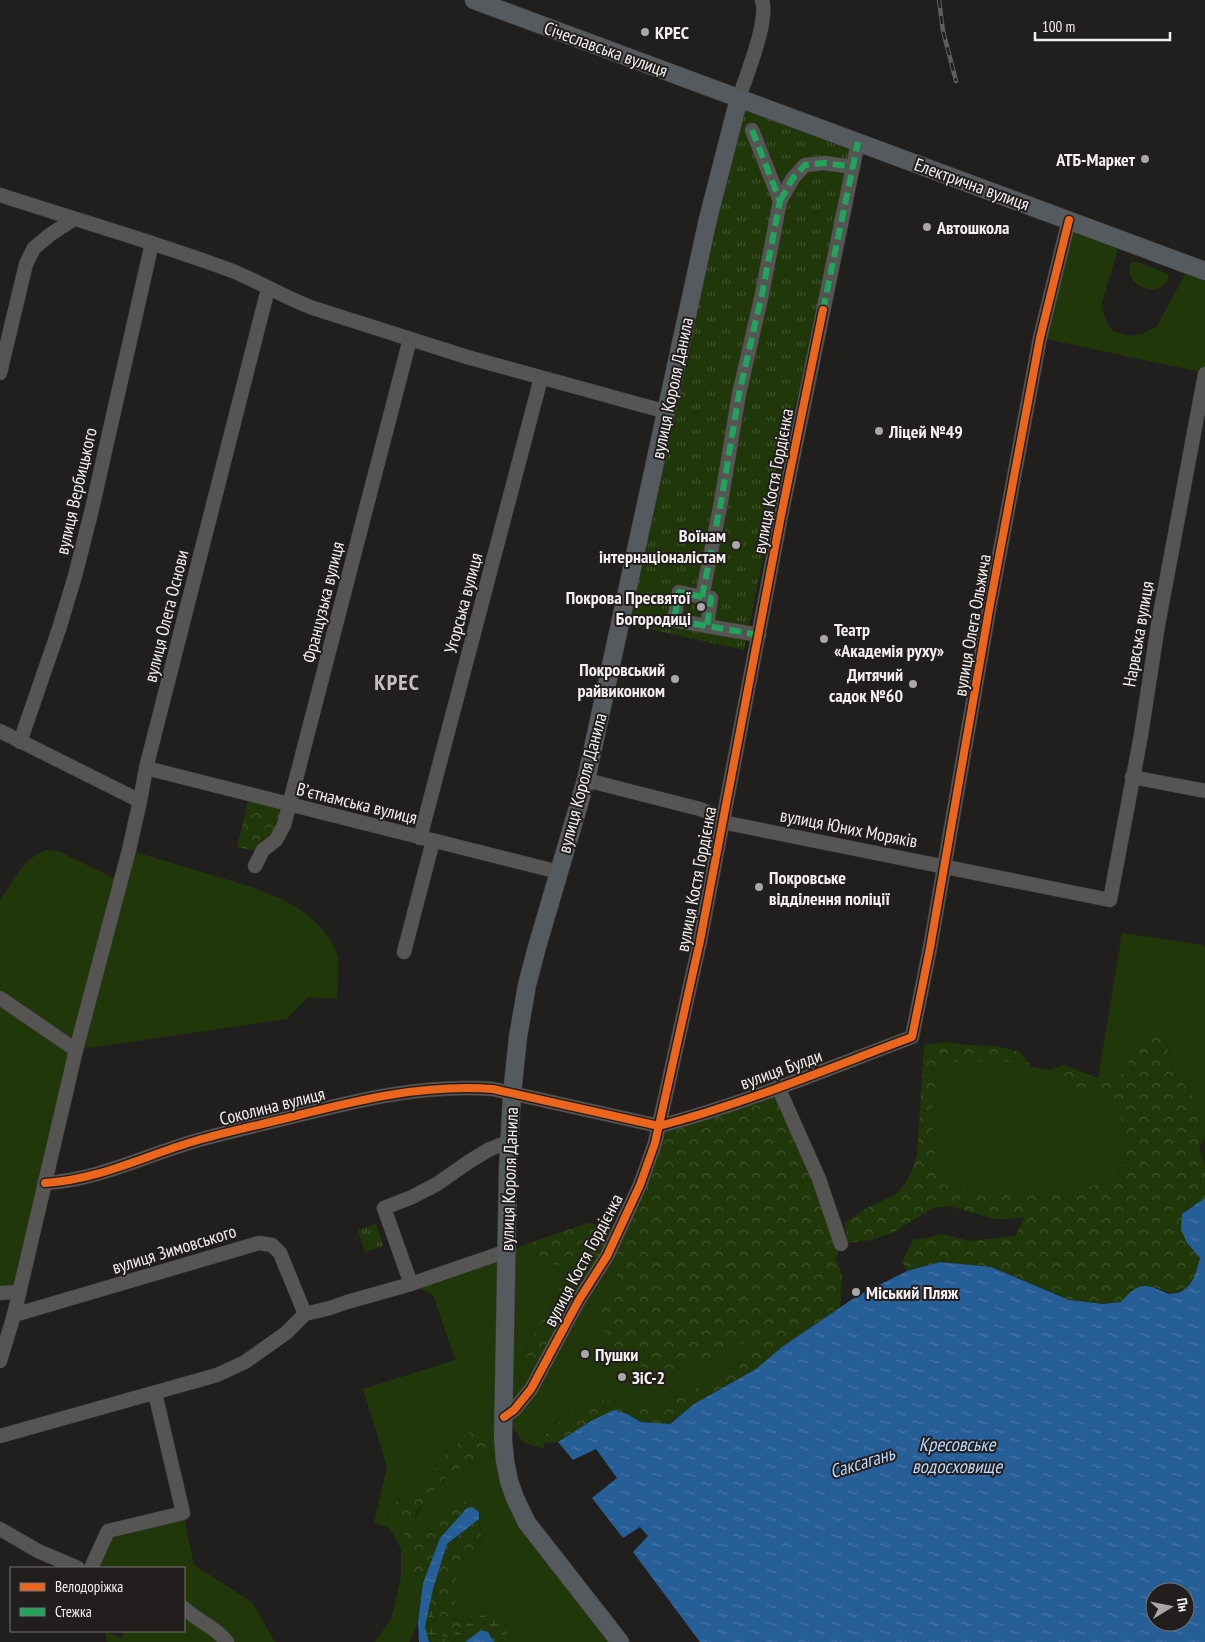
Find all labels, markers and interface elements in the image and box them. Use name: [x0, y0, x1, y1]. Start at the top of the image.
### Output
scale bar: [1035, 10, 1170, 42]
street label: Січеславська вулиця: [541, 16, 671, 82]
text: 100 m: [1042, 17, 1075, 36]
place label: КРЕС: [655, 21, 689, 44]
marker: КРЕС: [639, 26, 651, 38]
place label: АТБ-Маркет: [1055, 148, 1136, 171]
street label: Електрична вулиця: [911, 153, 1033, 215]
marker: АТБ-Маркет: [1139, 153, 1151, 165]
place label: Автошкола: [936, 216, 1009, 239]
marker: Автошкола: [921, 221, 933, 233]
street label: вулиця Короля Данила: [646, 315, 698, 461]
street label: вулиця Костя Гордієнка: [748, 407, 798, 555]
place label: Ліцей №49: [888, 420, 963, 443]
street label: вулиця Вербицького: [50, 425, 102, 557]
marker: Ліцей №49: [873, 425, 885, 437]
place label: Воїнам інтернаціоналістам: [599, 524, 726, 568]
street label: Французька вулиця: [297, 539, 349, 665]
marker: Воїнам інтернаціоналістам: [730, 539, 742, 551]
street label: вулиця Олега Основи: [138, 548, 194, 684]
street label: Угорська вулиця: [439, 550, 487, 656]
street label: вулиця Олега Ольжича: [948, 552, 996, 698]
street label: Нарвська вулиця: [1117, 579, 1159, 689]
place label: Покрова Пресвятої Богородиці: [566, 586, 691, 630]
marker: Покрова Пресвятої Богородиці: [695, 601, 707, 613]
place label: Театр «Академія руху»: [834, 618, 944, 662]
marker: Театр «Академія руху»: [818, 633, 830, 645]
place label: Покровський райвиконком: [577, 658, 665, 702]
place label: Дитячий садок №60: [829, 663, 903, 707]
district label: КРЕС: [374, 668, 420, 696]
marker: Покровський райвиконком: [669, 673, 681, 685]
marker: Дитячий садок №60: [907, 678, 919, 690]
street label: вулиця Короля Данила: [552, 710, 612, 856]
street label: Вʼєтнамська вулиця: [294, 777, 420, 829]
street label: вулиця Юних Моряків: [778, 803, 920, 853]
street label: вулиця Костя Гордієнка: [671, 805, 721, 953]
place label: Покровське відділення поліції: [769, 866, 890, 910]
marker: Покровське відділення поліції: [753, 881, 765, 893]
street label: вулиця Булди: [737, 1044, 825, 1094]
street label: Соколина вулиця: [217, 1082, 327, 1130]
street label: вулиця Короля Данила: [495, 1107, 523, 1251]
street label: вулиця Костя Гордієнка: [538, 1190, 628, 1330]
street label: вулиця Зимовського: [109, 1219, 239, 1279]
place label: Міський Пляж: [866, 1281, 959, 1304]
marker: Міський Пляж: [850, 1286, 862, 1298]
place label: Пушки: [595, 1343, 638, 1366]
marker: Пушки: [579, 1348, 591, 1360]
place label: ЗіС-2: [632, 1366, 665, 1389]
marker: ЗіС-2: [616, 1371, 628, 1383]
water label: Кресовське водосховище: [912, 1432, 1003, 1478]
water label: Саксагань: [827, 1441, 898, 1483]
legend: [10, 1567, 185, 1632]
text: Велодоріжка: [55, 1577, 123, 1596]
north arrow: [1145, 1582, 1195, 1632]
text: Пн: [1173, 1597, 1193, 1613]
text: Стежка: [55, 1602, 92, 1621]

